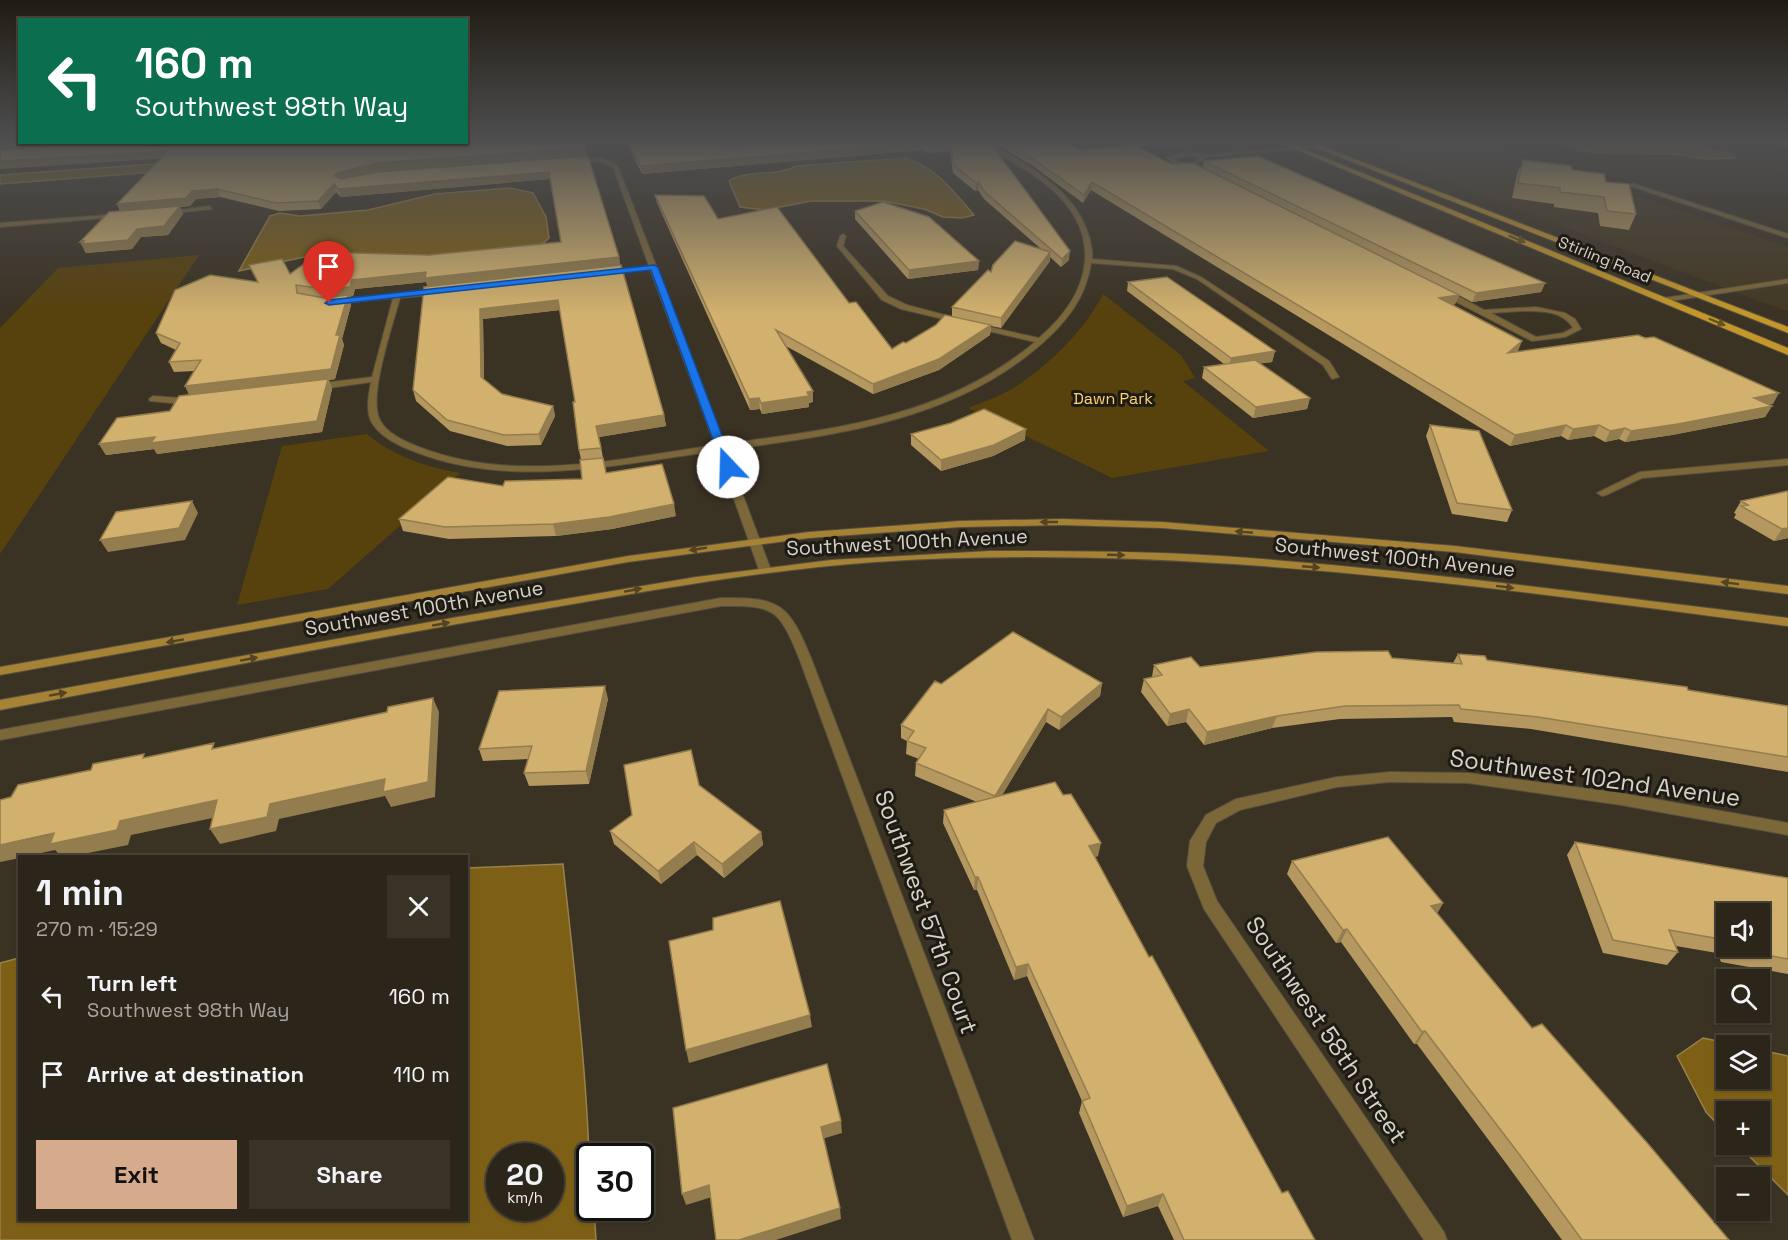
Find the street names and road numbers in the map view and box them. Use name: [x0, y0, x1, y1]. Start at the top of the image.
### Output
street label: Stirling Road: [1555, 231, 1654, 288]
street label: Southwest 100th Avenue: [786, 523, 1028, 561]
street label: Southwest 100th Avenue: [1274, 531, 1516, 583]
street label: Southwest 100th Avenue: [303, 574, 545, 642]
street label: Southwest 102nd Avenue: [1448, 742, 1742, 813]
street label: Southwest 57th Court: [868, 786, 985, 1038]
street label: Southwest 58th Street: [1239, 910, 1414, 1149]

